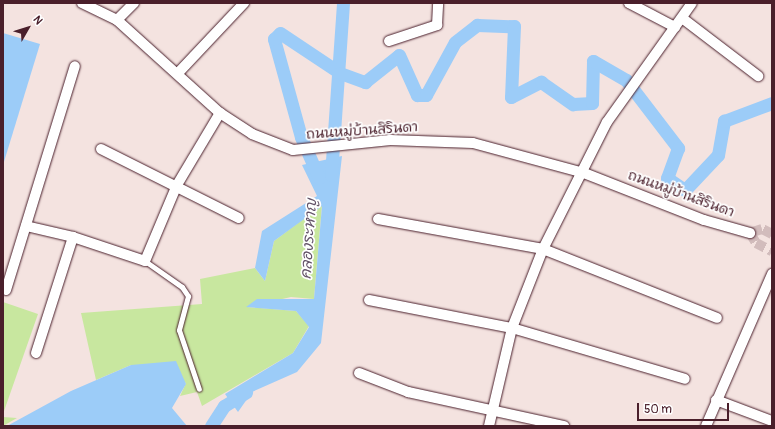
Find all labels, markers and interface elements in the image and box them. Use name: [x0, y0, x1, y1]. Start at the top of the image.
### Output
north arrow: [8, 8, 48, 48]
text: N: [30, 13, 45, 27]
street label: ถนนหมู่บ้านสิรินดา: [306, 119, 418, 143]
street label: ถนนหมู่บ้านสิรินดา: [626, 167, 736, 221]
water label: คลองระหาญ: [297, 198, 321, 280]
scale bar: [639, 395, 731, 421]
text: 50 m: [644, 402, 672, 417]

